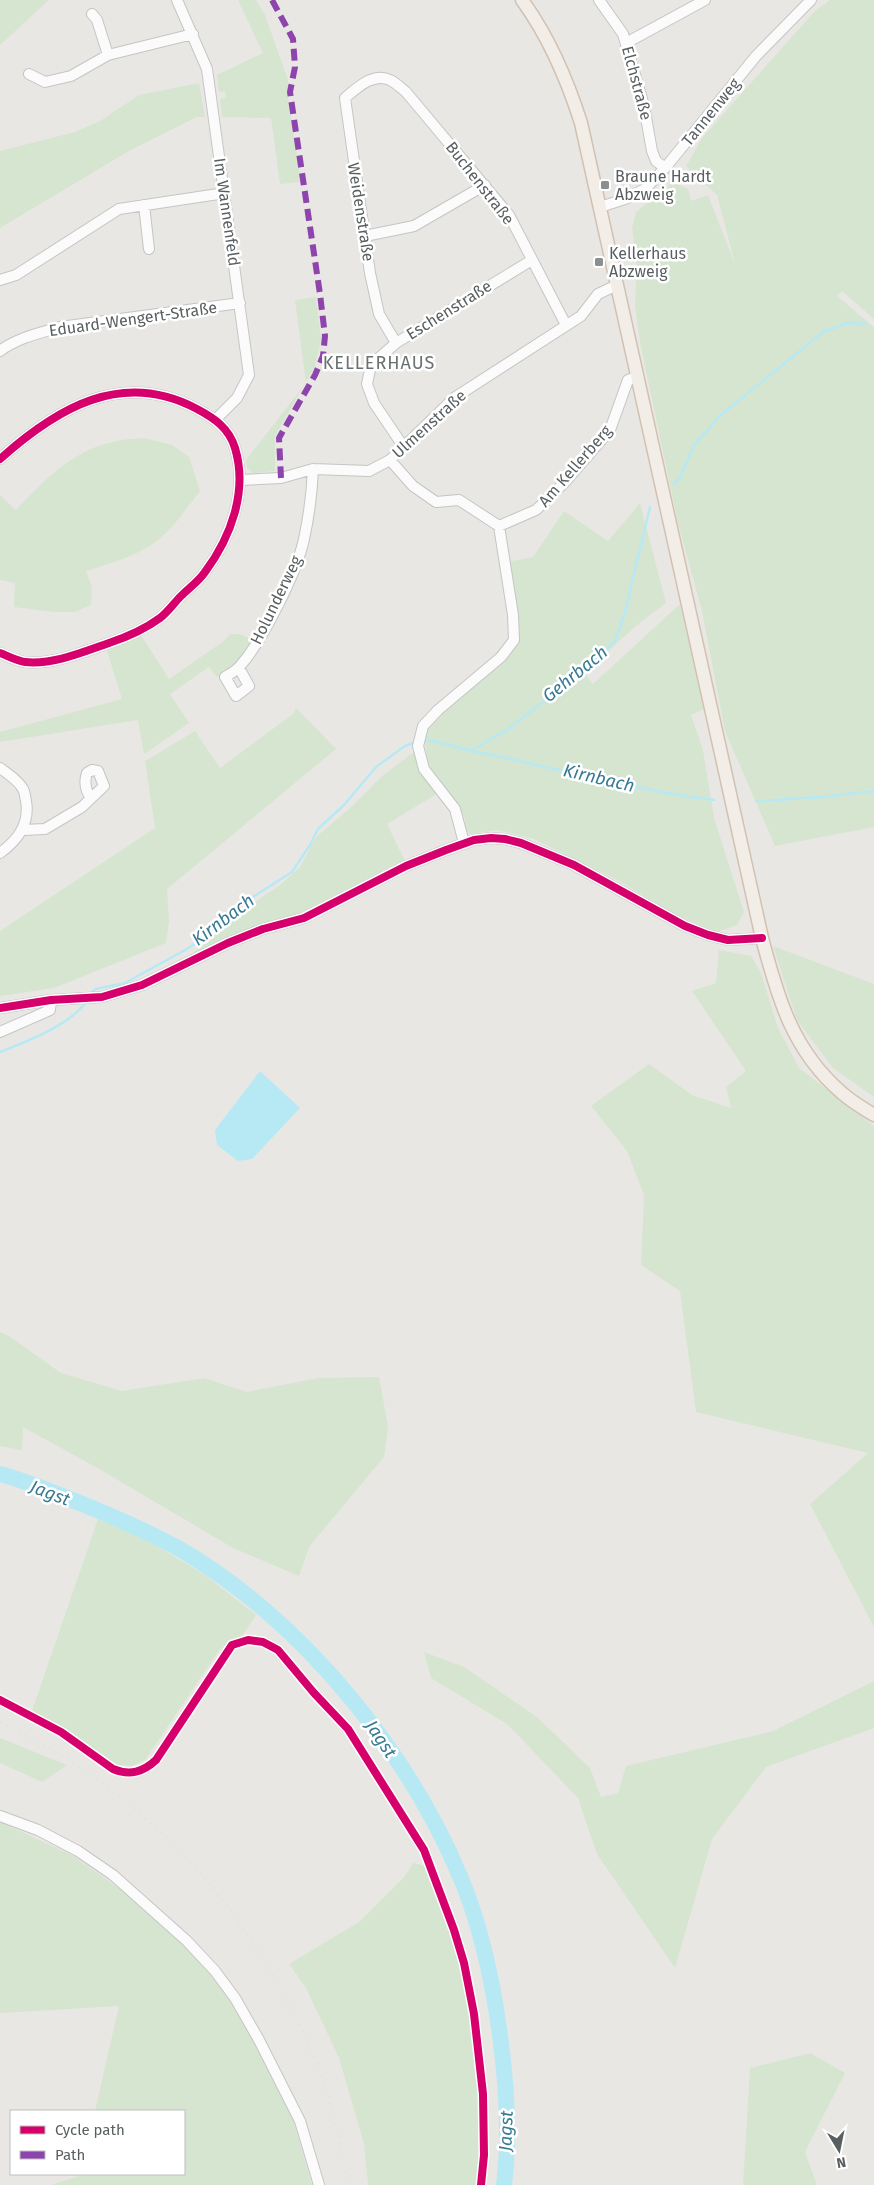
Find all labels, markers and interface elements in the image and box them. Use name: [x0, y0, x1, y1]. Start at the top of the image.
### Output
street label: Elchstraße: [618, 44, 656, 122]
street label: Tannenweg: [678, 74, 744, 150]
street label: Buchenstraße: [442, 138, 518, 228]
street label: Im Wannenfeld: [210, 157, 244, 267]
street label: Weidenstraße: [344, 161, 378, 263]
place label: Braune Hardt Abzweig: [615, 167, 712, 204]
marker: Braune Hardt Abzweig: [599, 179, 611, 191]
place label: Kellerhaus Abzweig: [609, 244, 686, 281]
marker: Kellerhaus Abzweig: [593, 256, 605, 268]
street label: Eschenstraße: [403, 276, 495, 344]
street label: Eduard-Wengert-Straße: [48, 298, 218, 340]
district label: KELLERHAUS: [323, 352, 435, 374]
street label: Ulmenstraße: [388, 386, 470, 462]
street label: Am Kellerberg: [534, 421, 616, 511]
street label: Holunderweg: [246, 552, 306, 648]
water label: Gehrbach: [538, 641, 612, 707]
water label: Kirnbach: [561, 759, 637, 797]
water label: Kirnbach: [187, 889, 259, 951]
water label: Jagst: [26, 1475, 74, 1511]
water label: Jagst: [360, 1715, 402, 1763]
legend: [10, 2110, 185, 2175]
water label: Jagst: [494, 2110, 518, 2153]
text: Cycle path: [55, 2121, 125, 2139]
north arrow: [814, 2125, 864, 2175]
text: Path: [55, 2146, 85, 2164]
text: N: [835, 2153, 847, 2171]

